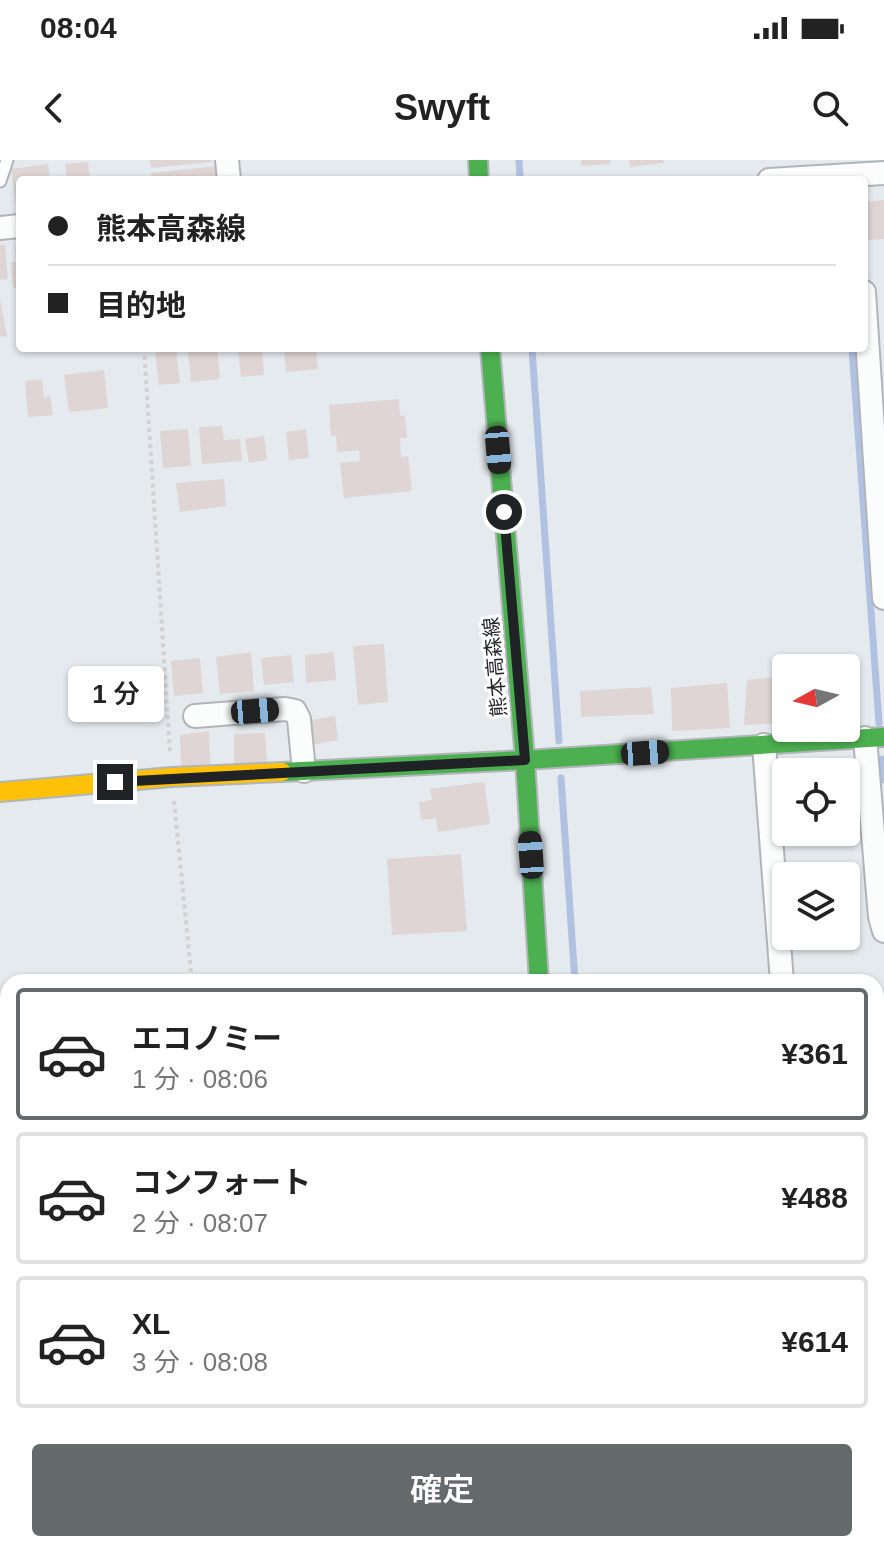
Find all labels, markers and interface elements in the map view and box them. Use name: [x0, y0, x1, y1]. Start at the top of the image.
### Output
text: 08:04: [40, 11, 117, 44]
icon: back: [32, 86, 76, 130]
icon: search: [808, 86, 852, 130]
text: Swyft: [394, 87, 490, 128]
text: 熊本高森線: [96, 212, 246, 245]
text: 目的地: [96, 289, 186, 322]
car: [484, 425, 512, 475]
route start: [486, 494, 522, 530]
street label: 熊本高森線: [480, 616, 510, 718]
north arrow: [772, 654, 860, 742]
map controls: [772, 654, 860, 950]
callout: 1 分: [67, 666, 163, 722]
text: 1 分: [92, 679, 140, 709]
car: [230, 697, 280, 725]
car: [620, 739, 670, 767]
button: locate: [772, 758, 860, 846]
route end: [97, 764, 133, 800]
car: [517, 830, 545, 880]
button: layers: [772, 862, 860, 950]
icon: car: [36, 1018, 108, 1090]
text: エコノミー: [132, 1022, 282, 1055]
text: ¥361: [781, 1037, 848, 1070]
text: 1 分 · 08:06: [132, 1064, 268, 1094]
icon: car: [36, 1162, 108, 1234]
text: コンフォート: [132, 1166, 311, 1199]
text: ¥488: [781, 1181, 848, 1214]
text: 2 分 · 08:07: [132, 1208, 268, 1238]
icon: car: [36, 1306, 108, 1378]
text: XL: [132, 1307, 170, 1340]
text: ¥614: [781, 1325, 848, 1358]
text: 3 分 · 08:08: [132, 1347, 268, 1377]
button: 確定: [32, 1444, 852, 1536]

